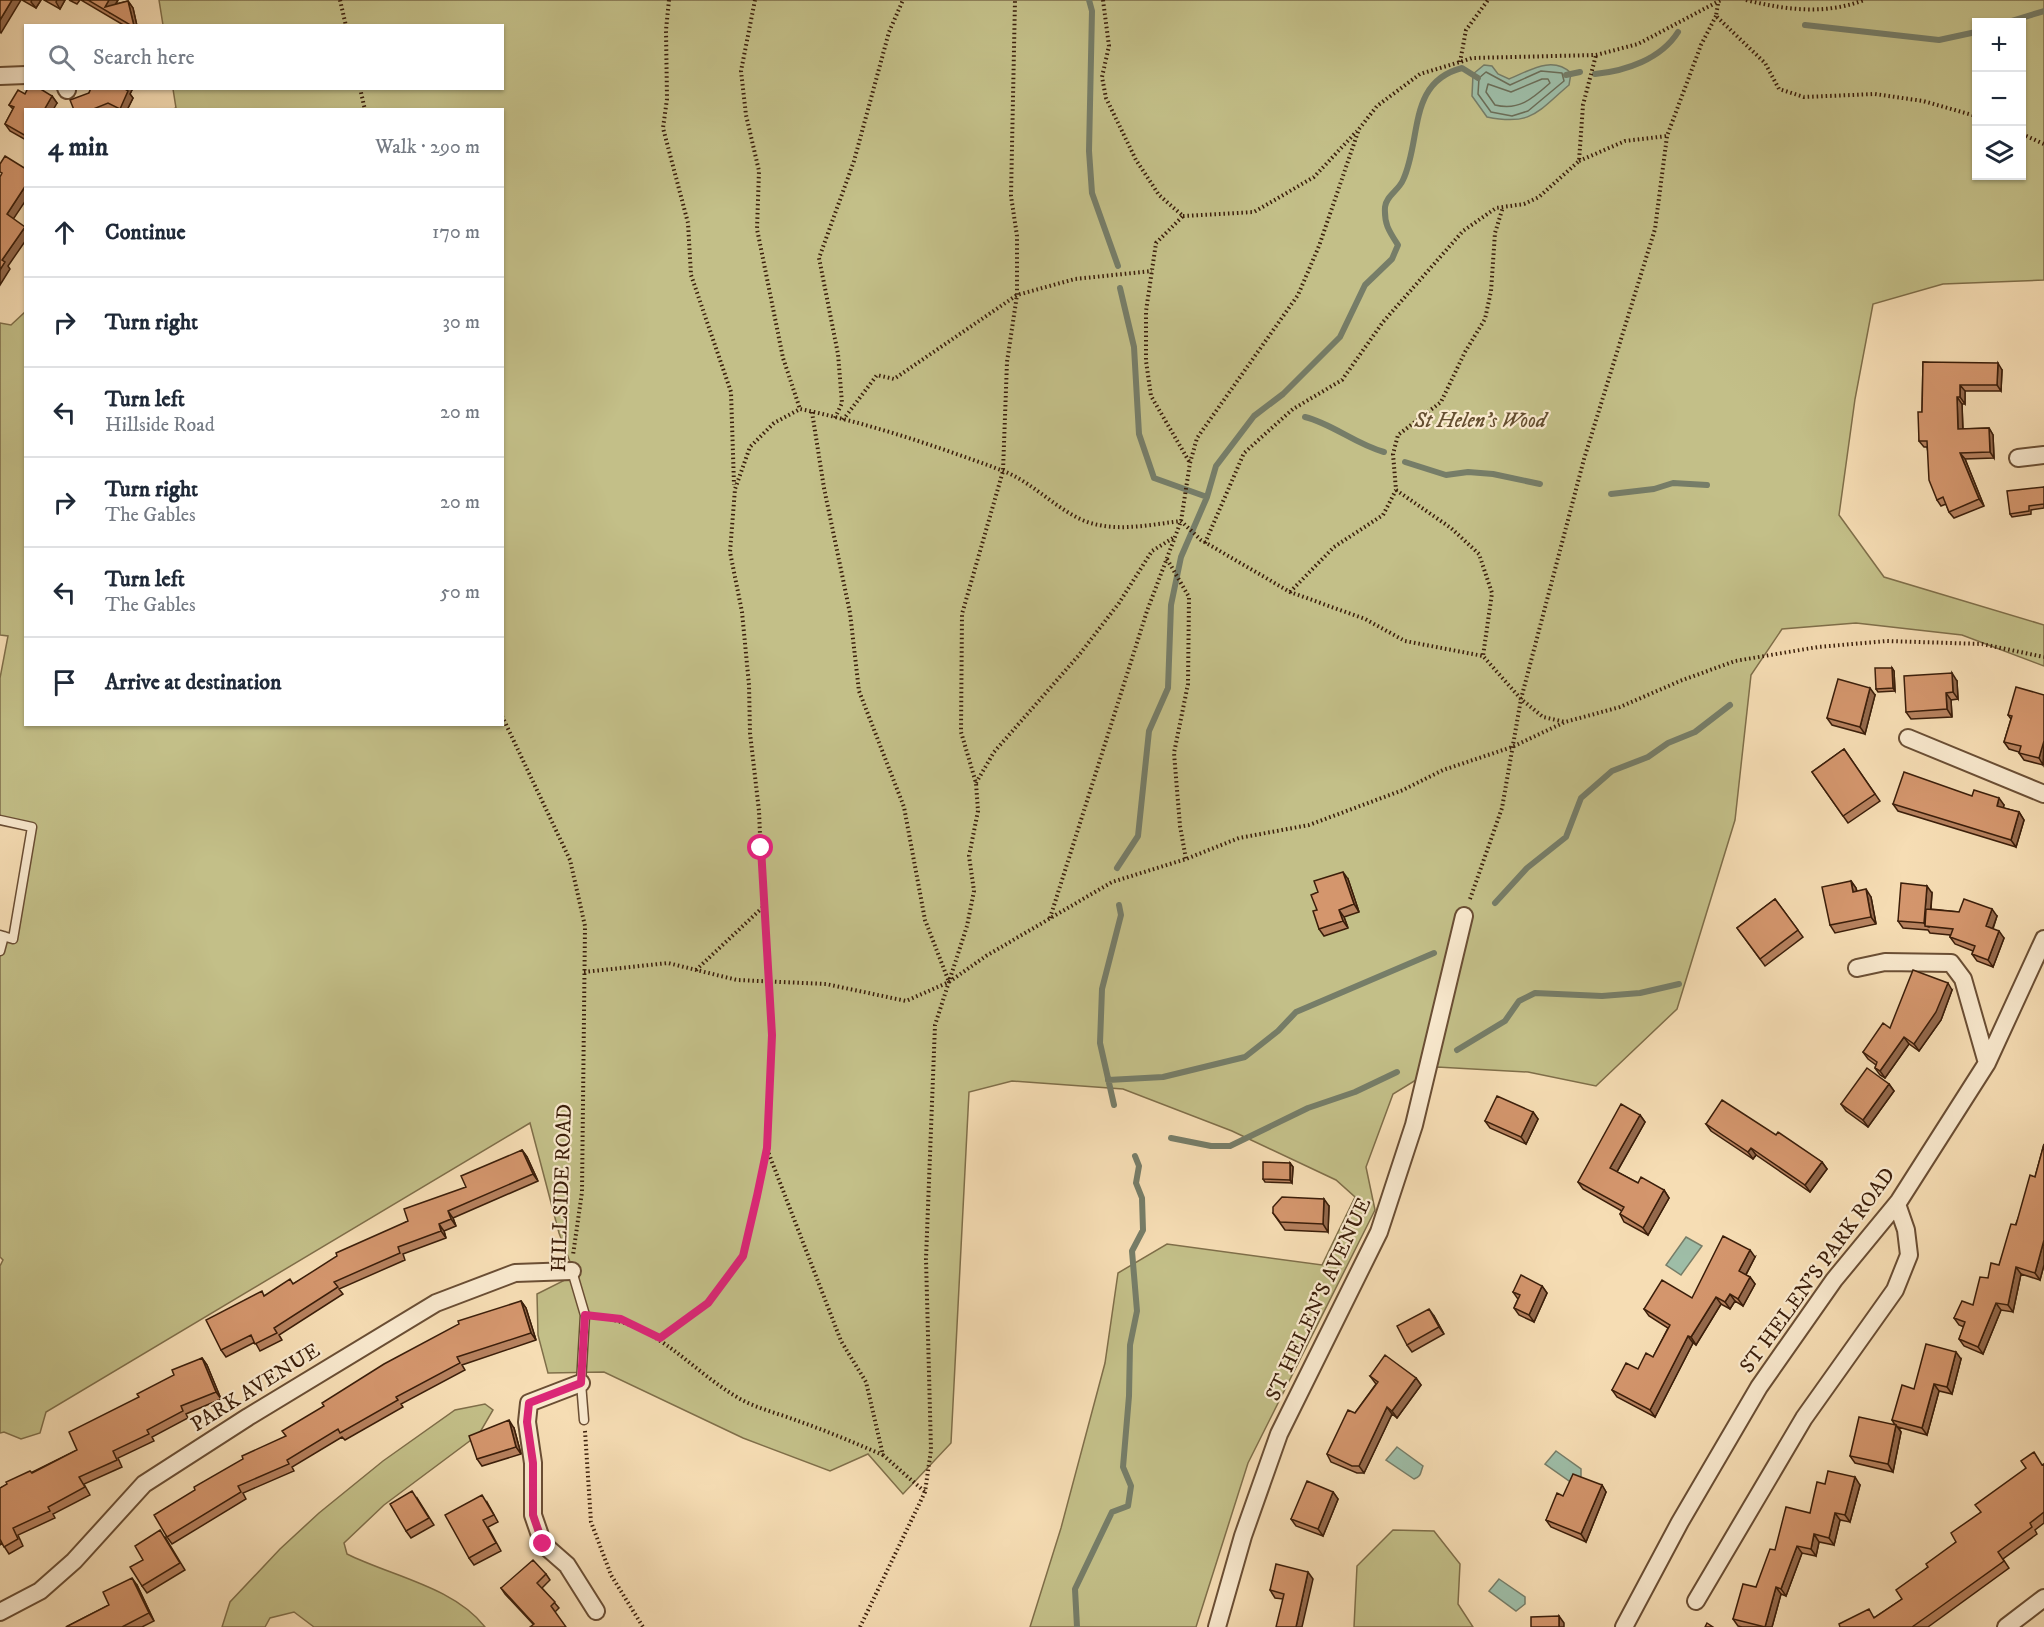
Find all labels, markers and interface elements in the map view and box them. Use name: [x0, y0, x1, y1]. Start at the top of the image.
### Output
map controls: [1972, 18, 2026, 180]
button: +: [1972, 18, 2026, 72]
search box: [24, 24, 504, 90]
icon: search: [45, 41, 78, 74]
text: Search here: [93, 44, 195, 71]
button: −: [1972, 72, 2026, 126]
button: layers: [1972, 126, 2026, 180]
text: 4 min: [48, 131, 108, 164]
text: Walk · 290 m: [375, 135, 480, 160]
icon: ahead: [48, 216, 81, 249]
text: Continue: [105, 219, 186, 246]
text: 170 m: [432, 220, 480, 245]
icon: right: [48, 306, 81, 339]
text: Turn right: [105, 309, 198, 336]
text: 30 m: [442, 310, 480, 335]
text: Turn left: [105, 386, 185, 413]
icon: left: [48, 396, 81, 429]
text: 20 m: [440, 400, 480, 425]
park label: St Helen's Wood: [1413, 408, 1549, 434]
text: Hillside Road: [105, 413, 215, 438]
text: Turn right: [105, 476, 198, 503]
icon: right: [48, 486, 81, 519]
text: 20 m: [440, 490, 480, 515]
text: The Gables: [105, 503, 196, 528]
text: Turn left: [105, 566, 185, 593]
icon: left: [48, 576, 81, 609]
text: 50 m: [440, 580, 480, 605]
text: The Gables: [105, 593, 196, 618]
icon: arrive: [48, 666, 81, 699]
text: Arrive at destination: [105, 669, 282, 696]
route start: [747, 834, 773, 860]
street label: HILLSIDE ROAD: [546, 1103, 578, 1273]
street label: ST HELEN'S PARK ROAD: [1734, 1163, 1901, 1378]
street label: ST HELEN'S AVENUE: [1260, 1194, 1378, 1405]
street label: PARK AVENUE: [186, 1338, 325, 1438]
route end: [529, 1530, 555, 1556]

